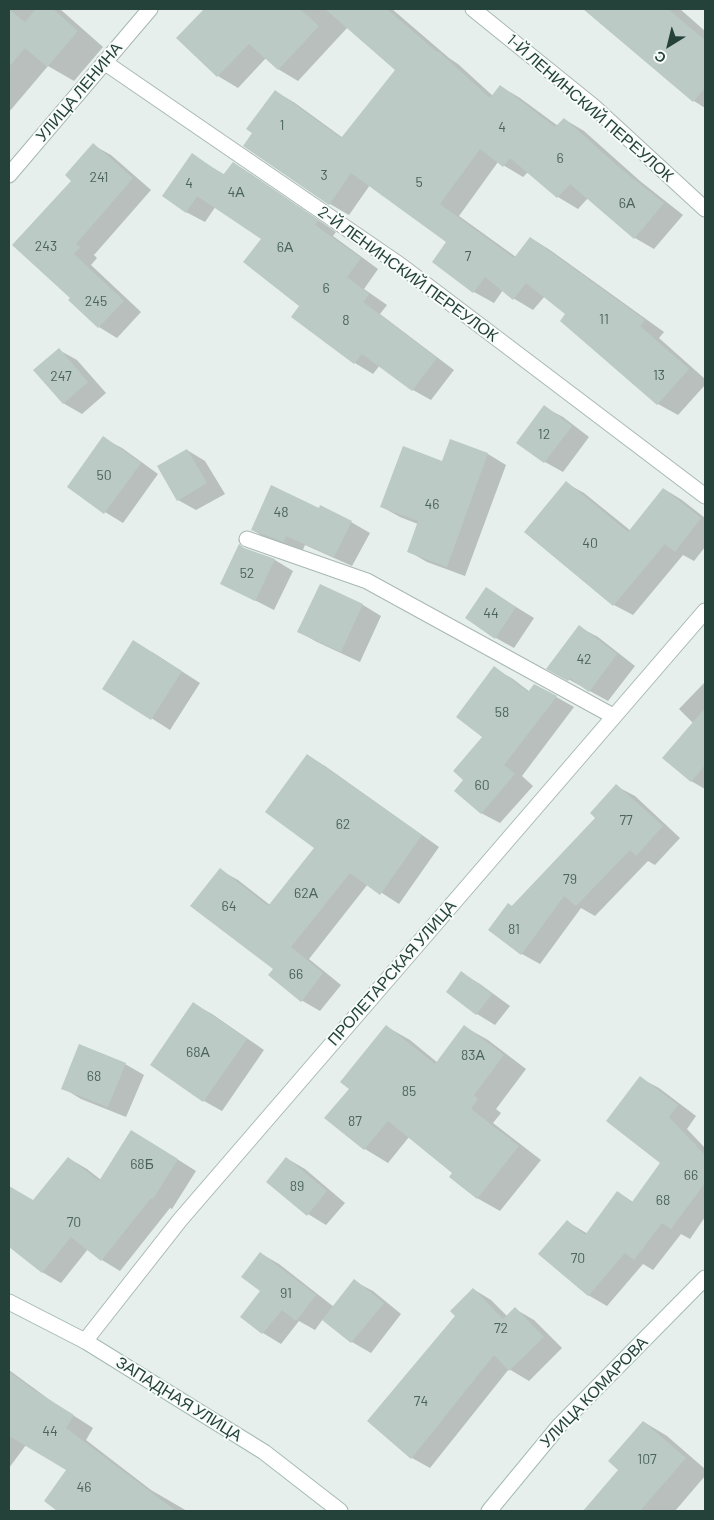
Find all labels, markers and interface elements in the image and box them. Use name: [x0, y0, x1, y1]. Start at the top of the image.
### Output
north arrow: [644, 20, 694, 70]
street label: 1-Й ЛЕНИНСКИЙ ПЕРЕУЛОК: [503, 30, 677, 186]
street label: УЛИЦА ЛЕНИНА: [32, 38, 126, 146]
house number: 1: [280, 117, 284, 133]
house number: 4: [498, 119, 506, 135]
house number: 6: [556, 150, 564, 166]
house number: 3: [320, 167, 328, 183]
house number: 241: [90, 169, 108, 185]
house number: 5: [415, 174, 423, 190]
house number: 4: [185, 175, 193, 191]
house number: 4А: [227, 184, 245, 200]
house number: 6А: [619, 195, 635, 211]
street label: 2-Й ЛЕНИНСКИЙ ПЕРЕУЛОК: [314, 202, 502, 346]
house number: 243: [35, 238, 57, 254]
house number: 6А: [277, 239, 293, 255]
house number: 7: [465, 248, 471, 264]
house number: 6: [322, 280, 330, 296]
house number: 245: [85, 293, 107, 309]
house number: 11: [599, 311, 609, 327]
house number: 8: [342, 312, 350, 328]
house number: 13: [653, 367, 665, 383]
house number: 247: [50, 368, 72, 384]
house number: 12: [538, 426, 550, 442]
house number: 50: [96, 467, 112, 483]
house number: 46: [425, 496, 439, 512]
house number: 48: [273, 504, 289, 520]
house number: 40: [582, 535, 598, 551]
house number: 52: [240, 565, 254, 581]
house number: 44: [483, 605, 499, 621]
house number: 42: [576, 651, 592, 667]
house number: 58: [495, 704, 509, 720]
house number: 60: [474, 777, 490, 793]
house number: 77: [619, 812, 633, 828]
house number: 62: [336, 816, 350, 832]
house number: 79: [563, 871, 577, 887]
house number: 62А: [294, 885, 318, 901]
street label: ПРОЛЕТАРСКАЯ УЛИЦА: [324, 896, 460, 1050]
house number: 64: [222, 898, 236, 914]
house number: 81: [508, 921, 520, 937]
house number: 66: [289, 966, 303, 982]
house number: 68А: [186, 1044, 210, 1060]
house number: 83А: [461, 1047, 485, 1063]
house number: 68: [87, 1068, 101, 1084]
house number: 85: [402, 1083, 416, 1099]
house number: 87: [348, 1113, 362, 1129]
house number: 68Б: [130, 1156, 154, 1172]
house number: 66: [684, 1167, 698, 1183]
house number: 89: [290, 1178, 304, 1194]
house number: 68: [656, 1192, 670, 1208]
house number: 70: [67, 1214, 81, 1230]
house number: 70: [571, 1250, 585, 1266]
house number: 91: [280, 1285, 292, 1301]
house number: 72: [494, 1320, 508, 1336]
street label: УЛИЦА КОМАРОВА: [536, 1333, 652, 1451]
street label: ЗАПАДНАЯ УЛИЦА: [113, 1352, 245, 1446]
house number: 74: [414, 1393, 428, 1409]
house number: 44: [42, 1423, 58, 1439]
house number: 107: [637, 1451, 657, 1467]
house number: 46: [77, 1479, 91, 1495]

